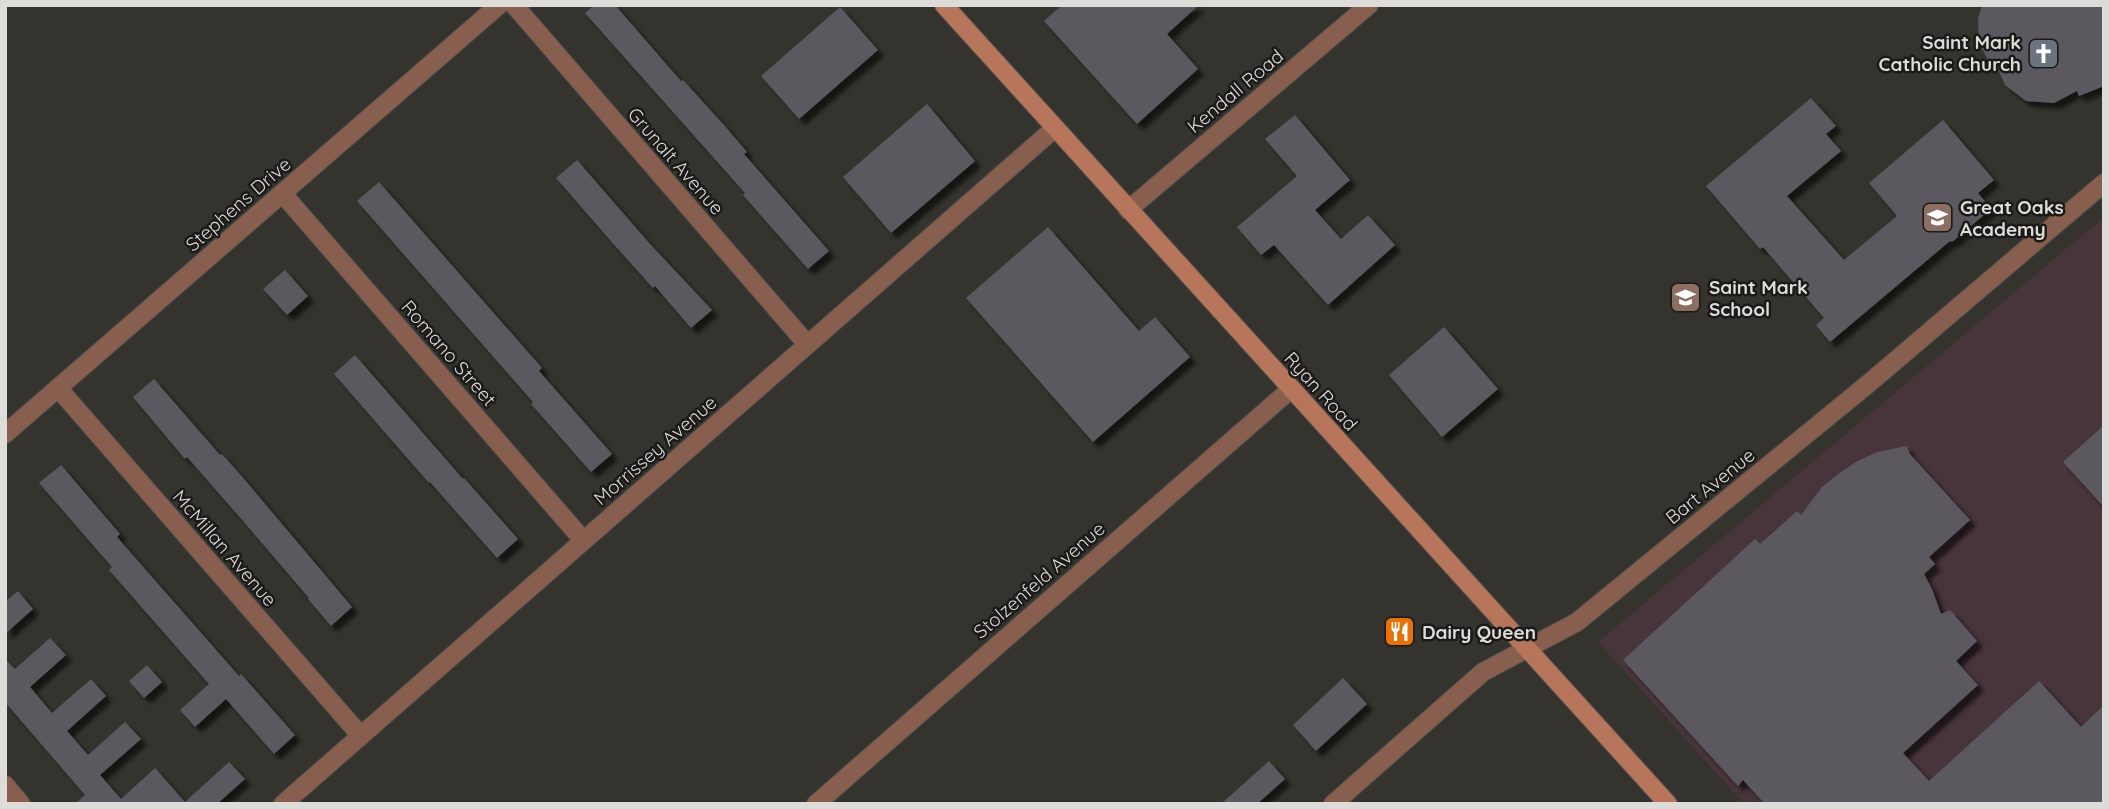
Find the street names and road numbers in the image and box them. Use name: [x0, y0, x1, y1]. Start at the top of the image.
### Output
street label: Kendall Road: [1182, 44, 1288, 138]
street label: Grunalt Avenue: [623, 102, 729, 220]
street label: Stephens Drive: [180, 152, 296, 256]
street label: Romano Street: [396, 295, 502, 411]
street label: Ryan Road: [1279, 346, 1363, 436]
street label: Morrissey Avenue: [589, 390, 721, 510]
street label: Bart Avenue: [1661, 443, 1759, 529]
street label: McMillan Avenue: [168, 485, 282, 611]
street label: Stolzenfeld Avenue: [968, 516, 1110, 644]

